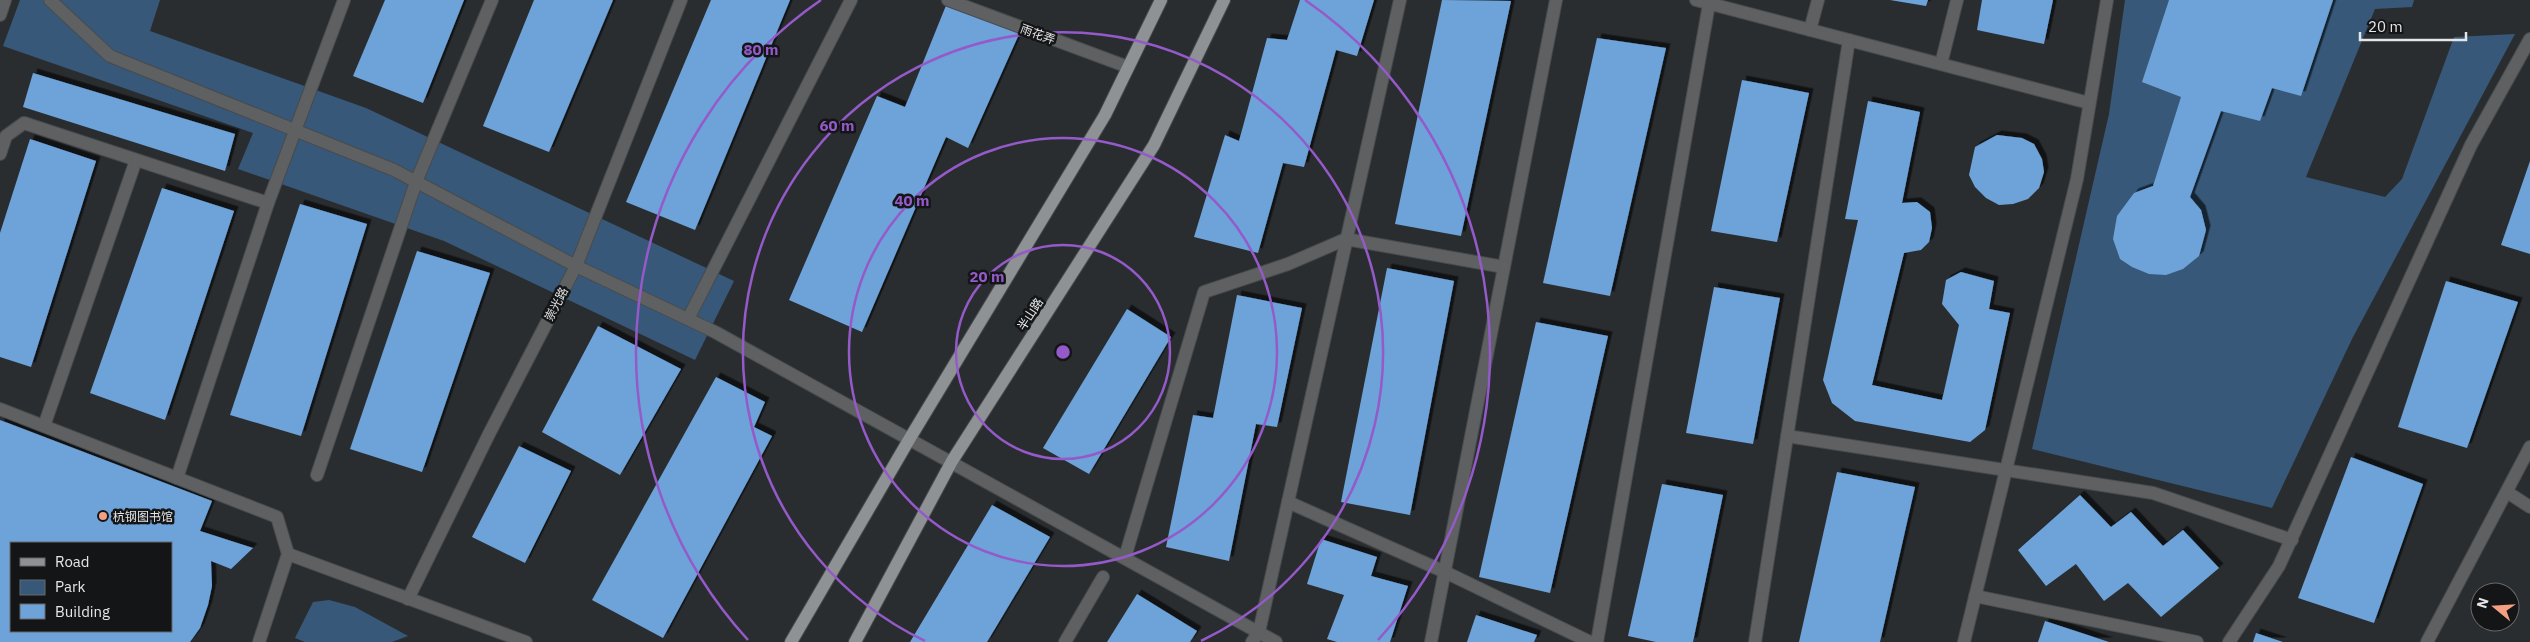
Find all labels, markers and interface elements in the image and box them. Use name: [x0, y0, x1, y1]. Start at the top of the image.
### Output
scale bar: [2360, 10, 2466, 42]
text: 20 m: [2368, 17, 2403, 36]
street label: 雨花弄: [1019, 21, 1057, 47]
text: 80 m: [744, 40, 778, 59]
text: 60 m: [820, 116, 854, 135]
text: 40 m: [895, 191, 929, 210]
text: 20 m: [970, 267, 1004, 286]
street label: 崇光路: [541, 285, 571, 323]
street label: 半山路: [1014, 295, 1046, 333]
centre of rings: [1054, 343, 1072, 361]
place label: 杭钢图书馆: [113, 509, 173, 524]
marker: 杭钢图书馆: [97, 510, 109, 522]
legend: [10, 542, 172, 632]
text: Road: [55, 552, 90, 571]
text: Park: [55, 577, 85, 596]
north arrow: [2470, 582, 2520, 632]
text: N: [2473, 595, 2493, 611]
text: Building: [55, 602, 110, 621]

